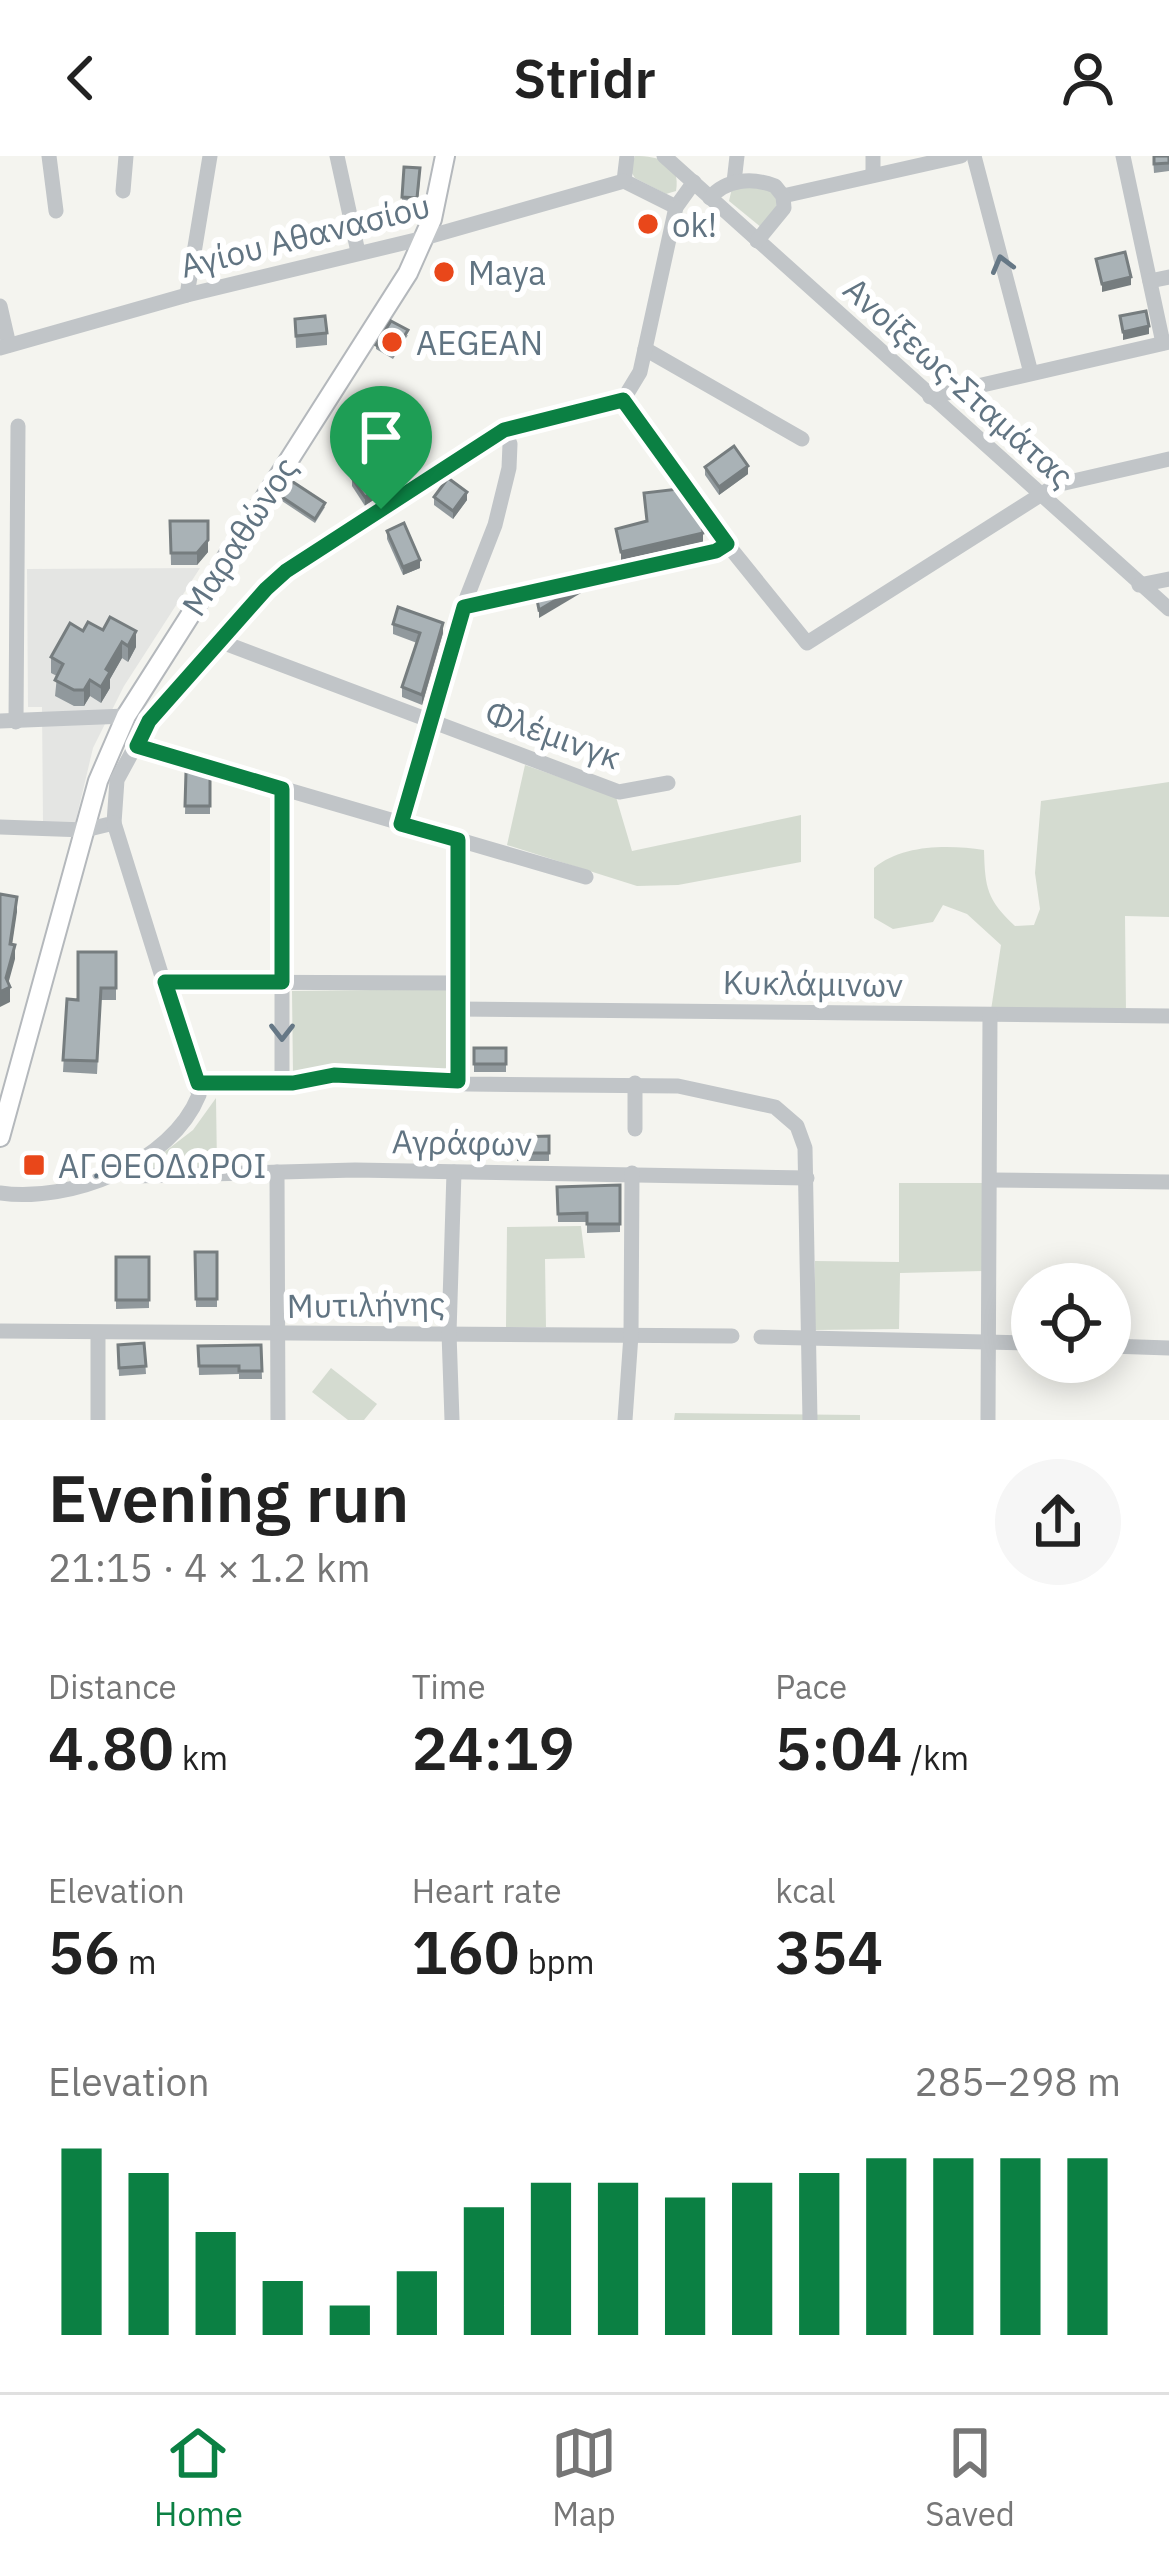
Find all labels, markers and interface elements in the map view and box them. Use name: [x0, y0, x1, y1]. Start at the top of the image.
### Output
text: Stridr: [513, 43, 656, 113]
icon: back: [48, 45, 114, 111]
icon: person: [1055, 45, 1121, 111]
street label: Αγίου Αθανασίου: [176, 183, 434, 287]
place label: ok!: [672, 203, 717, 246]
marker: ok!: [635, 211, 661, 237]
place label: Maya: [468, 251, 546, 294]
one-way arrow: [992, 255, 1017, 275]
marker: Maya: [431, 259, 457, 285]
street label: Ανοίξεως-Σταμάτας: [835, 267, 1083, 497]
place label: AEGEAN: [416, 321, 543, 364]
marker: AEGEAN: [379, 329, 405, 355]
pin: [330, 386, 432, 509]
icon: arrive: [348, 404, 414, 470]
street label: Μαραθώνος: [172, 448, 306, 624]
street label: Φλέμινγκ: [480, 690, 626, 778]
street label: Κυκλάμινων: [722, 960, 904, 1006]
one-way arrow: [269, 1024, 295, 1042]
street label: Αγράφων: [391, 1119, 533, 1165]
place label: ΑΓ.ΘΕΟΔΩΡΟΙ: [58, 1144, 266, 1187]
marker: ΑΓ.ΘΕΟΔΩΡΟΙ: [21, 1152, 47, 1178]
map controls: [1011, 1263, 1131, 1383]
button: locate: [1011, 1263, 1131, 1383]
street label: Μυτιλήνης: [286, 1281, 446, 1327]
text: Evening run: [48, 1454, 409, 1540]
button: share: [995, 1459, 1121, 1585]
text: 21:15 · 4 × 1.2 km: [48, 1542, 371, 1593]
text: Distance: [48, 1665, 177, 1708]
text: Time: [412, 1665, 486, 1708]
text: Pace: [775, 1665, 847, 1708]
text: 4.80: [48, 1708, 174, 1787]
text: 24:19: [412, 1708, 575, 1787]
text: 5:04: [775, 1708, 902, 1787]
text: km: [174, 1736, 228, 1779]
text: /km: [902, 1736, 969, 1779]
text: Elevation: [48, 1869, 185, 1912]
text: Heart rate: [412, 1869, 562, 1912]
text: kcal: [775, 1869, 835, 1912]
text: 56: [48, 1912, 120, 1991]
text: 160: [412, 1912, 520, 1991]
text: 354: [775, 1912, 883, 1991]
text: m: [120, 1940, 157, 1983]
text: bpm: [520, 1940, 595, 1983]
text: Elevation: [48, 2056, 210, 2107]
text: 285–298 m: [914, 2056, 1121, 2107]
tab: Home: [154, 2420, 243, 2535]
tab: Map: [551, 2420, 617, 2535]
tab: Saved: [925, 2420, 1015, 2535]

